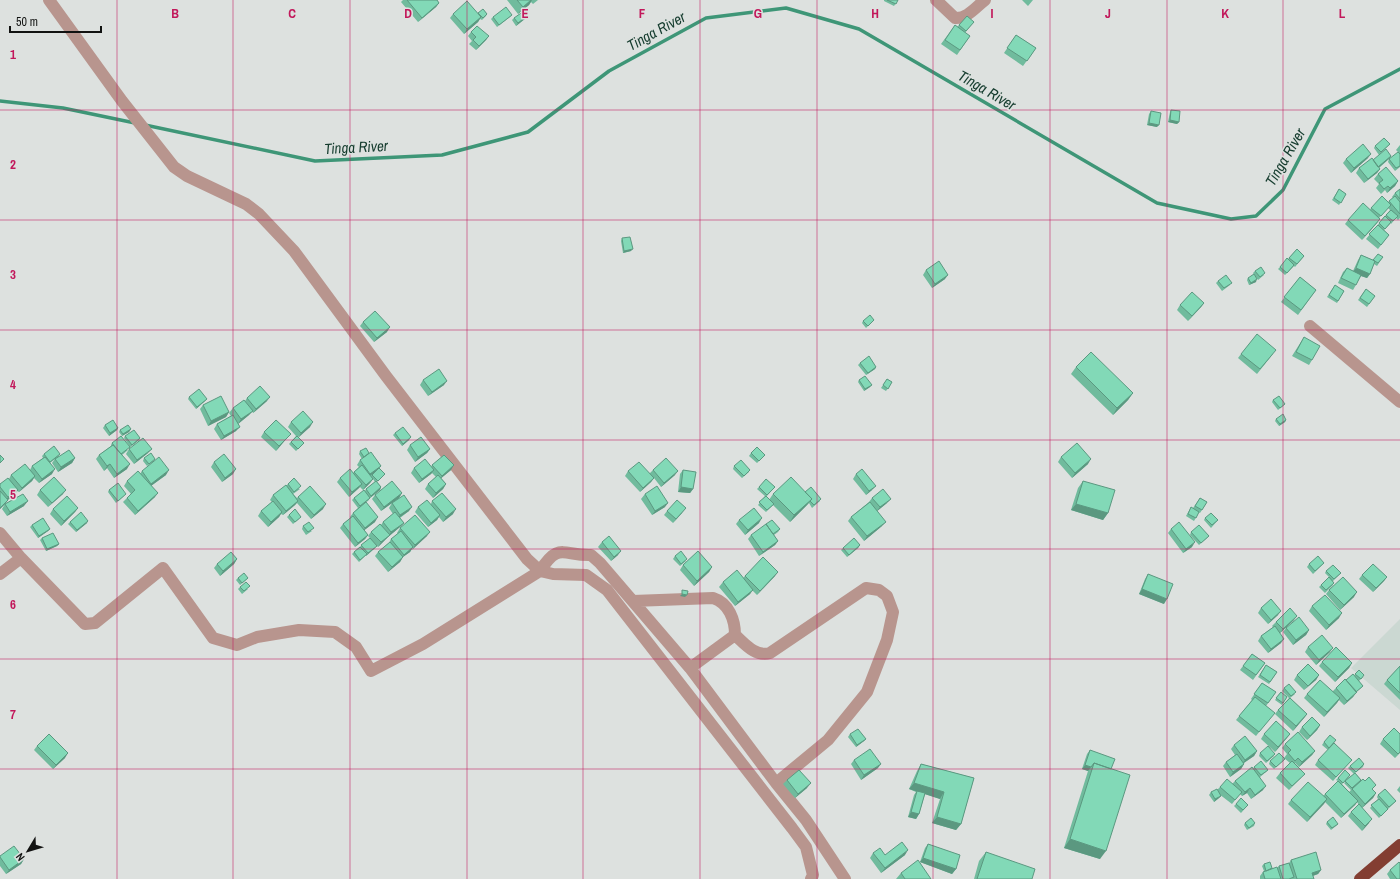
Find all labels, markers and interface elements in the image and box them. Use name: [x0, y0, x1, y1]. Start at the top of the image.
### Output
text: B: [171, 5, 179, 22]
text: C: [288, 5, 296, 22]
text: D: [404, 5, 412, 22]
text: E: [521, 5, 529, 22]
text: F: [639, 5, 646, 22]
text: G: [754, 5, 762, 22]
text: H: [871, 5, 879, 22]
text: I: [991, 5, 994, 22]
text: J: [1105, 5, 1111, 22]
text: K: [1221, 5, 1229, 22]
text: L: [1339, 5, 1346, 22]
water label: Tinga River: [623, 6, 690, 56]
scale bar: [10, 8, 101, 34]
text: 50 m: [16, 14, 38, 30]
text: 1: [10, 46, 16, 63]
water label: Tinga River: [954, 65, 1021, 115]
water label: Tinga River: [1260, 123, 1310, 190]
water label: Tinga River: [324, 135, 389, 159]
text: 2: [10, 156, 16, 173]
text: 3: [10, 266, 16, 283]
text: 4: [10, 376, 16, 393]
text: 5: [10, 486, 16, 503]
text: 6: [10, 596, 16, 613]
text: 7: [10, 706, 16, 723]
north arrow: [8, 831, 48, 871]
text: N: [13, 850, 28, 864]

